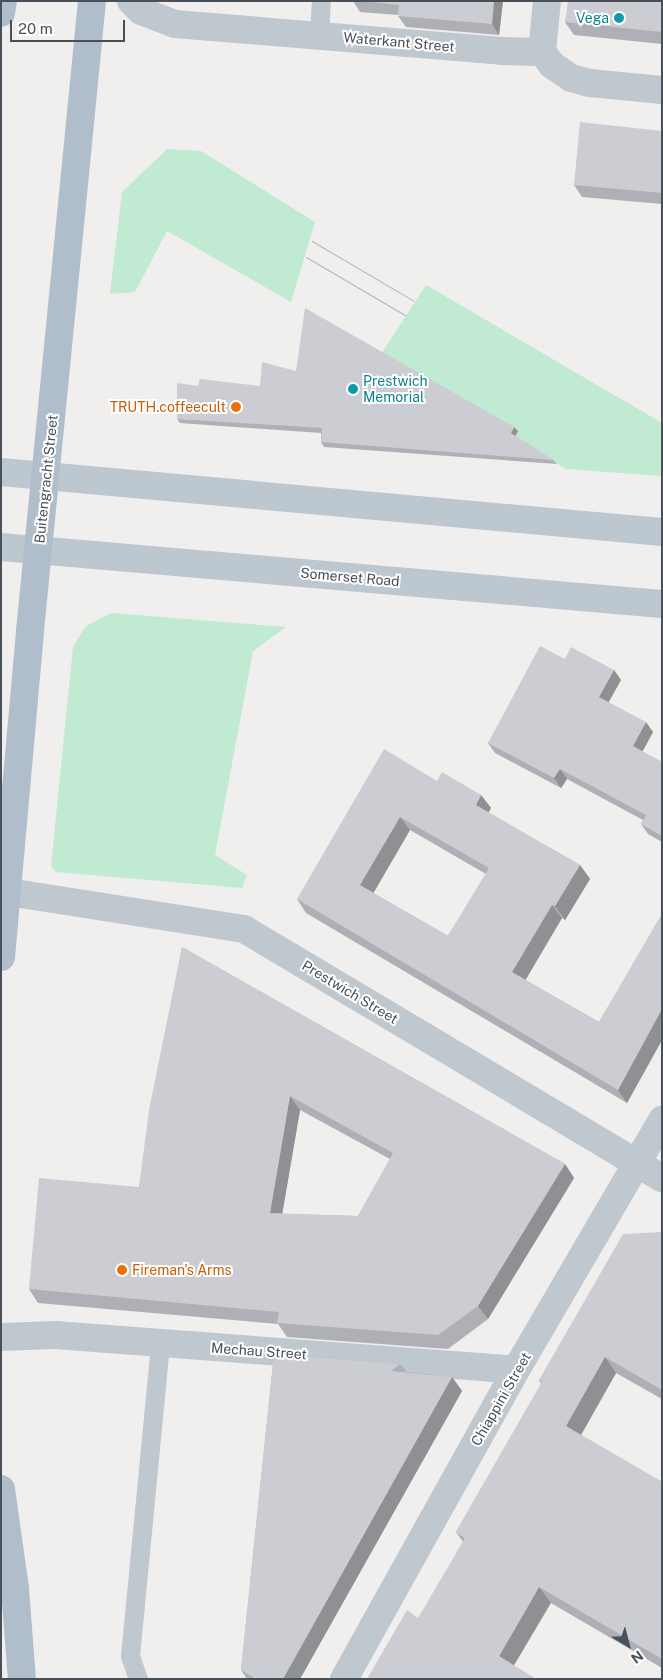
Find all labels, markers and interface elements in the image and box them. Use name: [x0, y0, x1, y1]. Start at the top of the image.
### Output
scale bar: [12, 10, 128, 42]
place label: Vega: [576, 10, 609, 26]
marker: Vega: [613, 12, 625, 24]
text: 20 m: [18, 20, 53, 37]
street label: Waterkant Street: [343, 29, 455, 55]
place label: Prestwich Memorial: [363, 373, 427, 406]
marker: Prestwich Memorial: [347, 383, 359, 395]
place label: TRUTH.coffeecult: [110, 399, 226, 415]
marker: TRUTH.coffeecult: [230, 401, 242, 413]
street label: Buitengracht Street: [31, 414, 61, 544]
street label: Somerset Road: [300, 564, 400, 590]
street label: Prestwich Street: [299, 957, 401, 1027]
place label: Fireman's Arms: [132, 1262, 232, 1278]
marker: Fireman's Arms: [116, 1264, 128, 1276]
street label: Mechau Street: [211, 1339, 307, 1363]
street label: Chiappini Street: [467, 1349, 535, 1449]
north arrow: [603, 1620, 653, 1670]
text: N: [628, 1647, 646, 1667]

